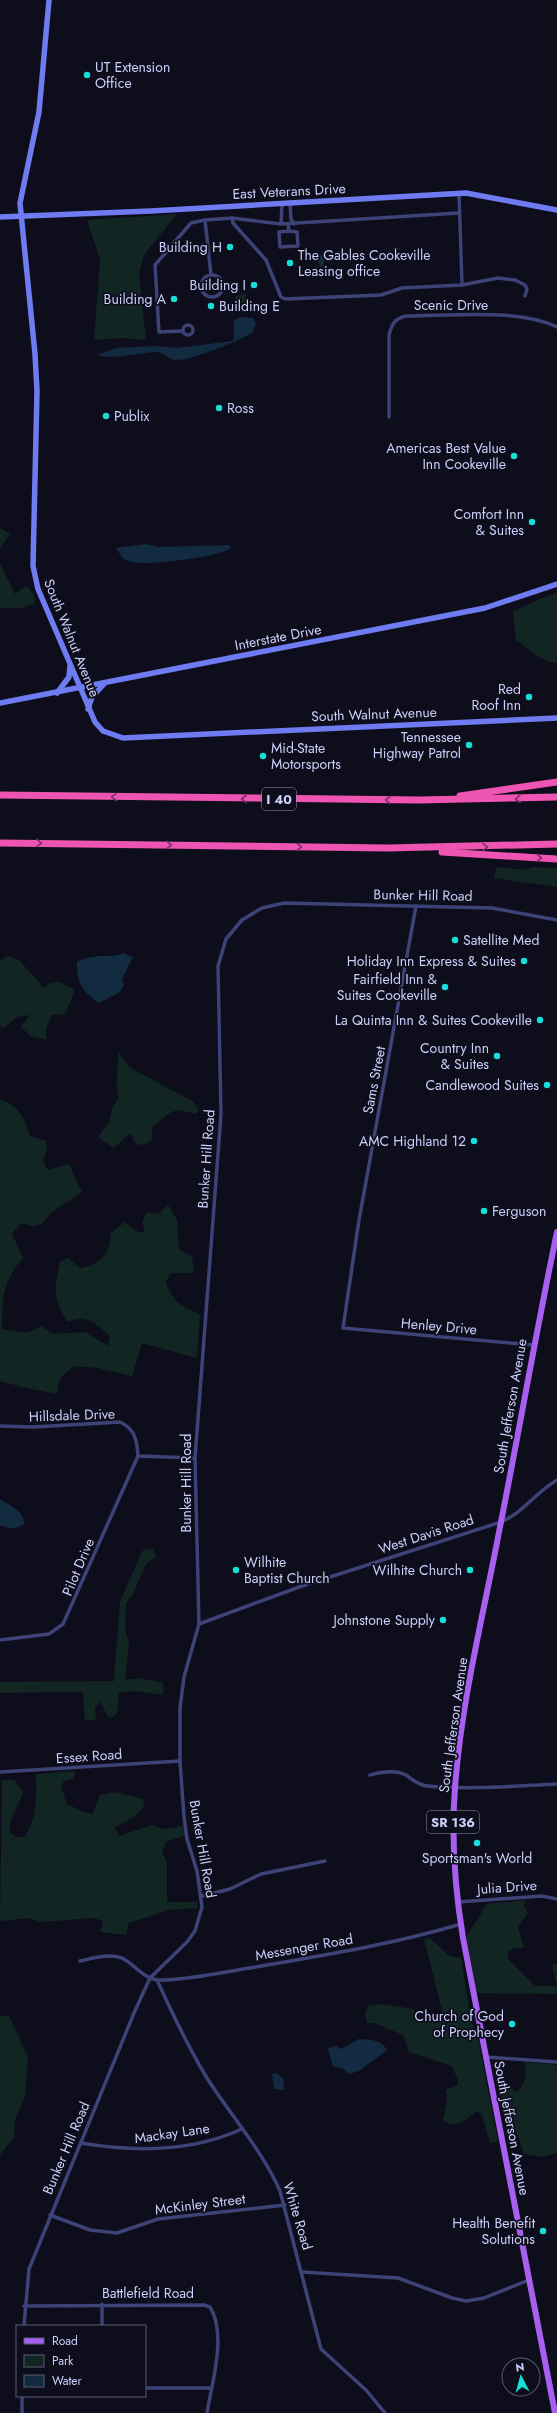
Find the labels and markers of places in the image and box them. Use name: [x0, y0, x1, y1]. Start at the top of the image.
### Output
place label: UT Extension Office: [95, 57, 170, 93]
marker: UT Extension Office: [82, 70, 92, 80]
place label: Building H: [159, 237, 222, 257]
marker: Building H: [225, 242, 235, 252]
place label: The Gables Cookeville Leasing office: [298, 245, 430, 281]
marker: The Gables Cookeville Leasing office: [285, 258, 295, 268]
place label: Building I: [189, 275, 246, 295]
marker: Building I: [249, 280, 259, 290]
place label: Building A: [104, 289, 167, 309]
marker: Building A: [169, 294, 179, 304]
place label: Building E: [219, 296, 280, 316]
marker: Building E: [206, 301, 216, 311]
place label: Ross: [227, 398, 254, 418]
marker: Ross: [214, 403, 224, 413]
place label: Publix: [114, 406, 150, 426]
marker: Publix: [101, 411, 111, 421]
place label: Americas Best Value Inn Cookeville: [386, 438, 506, 474]
marker: Americas Best Value Inn Cookeville: [509, 451, 519, 461]
place label: Comfort Inn & Suites: [454, 504, 524, 540]
marker: Comfort Inn & Suites: [527, 517, 537, 527]
place label: Red Roof Inn: [472, 679, 521, 715]
marker: Red Roof Inn: [524, 692, 534, 702]
place label: Tennessee Highway Patrol: [373, 727, 461, 763]
place label: Mid-State Motorsports: [271, 738, 341, 774]
marker: Tennessee Highway Patrol: [464, 740, 474, 750]
marker: Mid-State Motorsports: [258, 751, 268, 761]
place label: Satellite Med: [463, 930, 539, 950]
marker: Satellite Med: [450, 935, 460, 945]
place label: Holiday Inn Express & Suites: [347, 951, 516, 971]
marker: Holiday Inn Express & Suites: [519, 956, 529, 966]
place label: Fairfield Inn & Suites Cookeville: [337, 969, 438, 1005]
marker: Fairfield Inn & Suites Cookeville: [440, 982, 450, 992]
place label: La Quinta Inn & Suites Cookeville: [335, 1010, 532, 1030]
marker: La Quinta Inn & Suites Cookeville: [535, 1015, 545, 1025]
place label: Country Inn & Suites: [420, 1038, 489, 1074]
marker: Country Inn & Suites: [492, 1051, 502, 1061]
place label: Candlewood Suites: [425, 1075, 539, 1095]
marker: Candlewood Suites: [542, 1080, 552, 1090]
place label: AMC Highland 12: [359, 1131, 466, 1151]
marker: AMC Highland 12: [469, 1136, 479, 1146]
place label: Ferguson: [492, 1201, 546, 1221]
marker: Ferguson: [479, 1206, 489, 1216]
place label: Wilhite Baptist Church: [244, 1552, 330, 1588]
place label: Wilhite Church: [373, 1560, 462, 1580]
marker: Wilhite Baptist Church: [231, 1565, 241, 1575]
marker: Wilhite Church: [465, 1565, 475, 1575]
place label: Johnstone Supply: [332, 1610, 436, 1630]
marker: Johnstone Supply: [438, 1615, 448, 1625]
marker: Sportsman's World: [472, 1838, 482, 1848]
place label: Sportsman's World: [422, 1848, 532, 1868]
place label: Church of God of Prophecy: [415, 2006, 505, 2042]
marker: Church of God of Prophecy: [507, 2019, 517, 2029]
place label: Health Benefit Solutions: [452, 2213, 536, 2249]
marker: Health Benefit Solutions: [538, 2226, 548, 2236]

